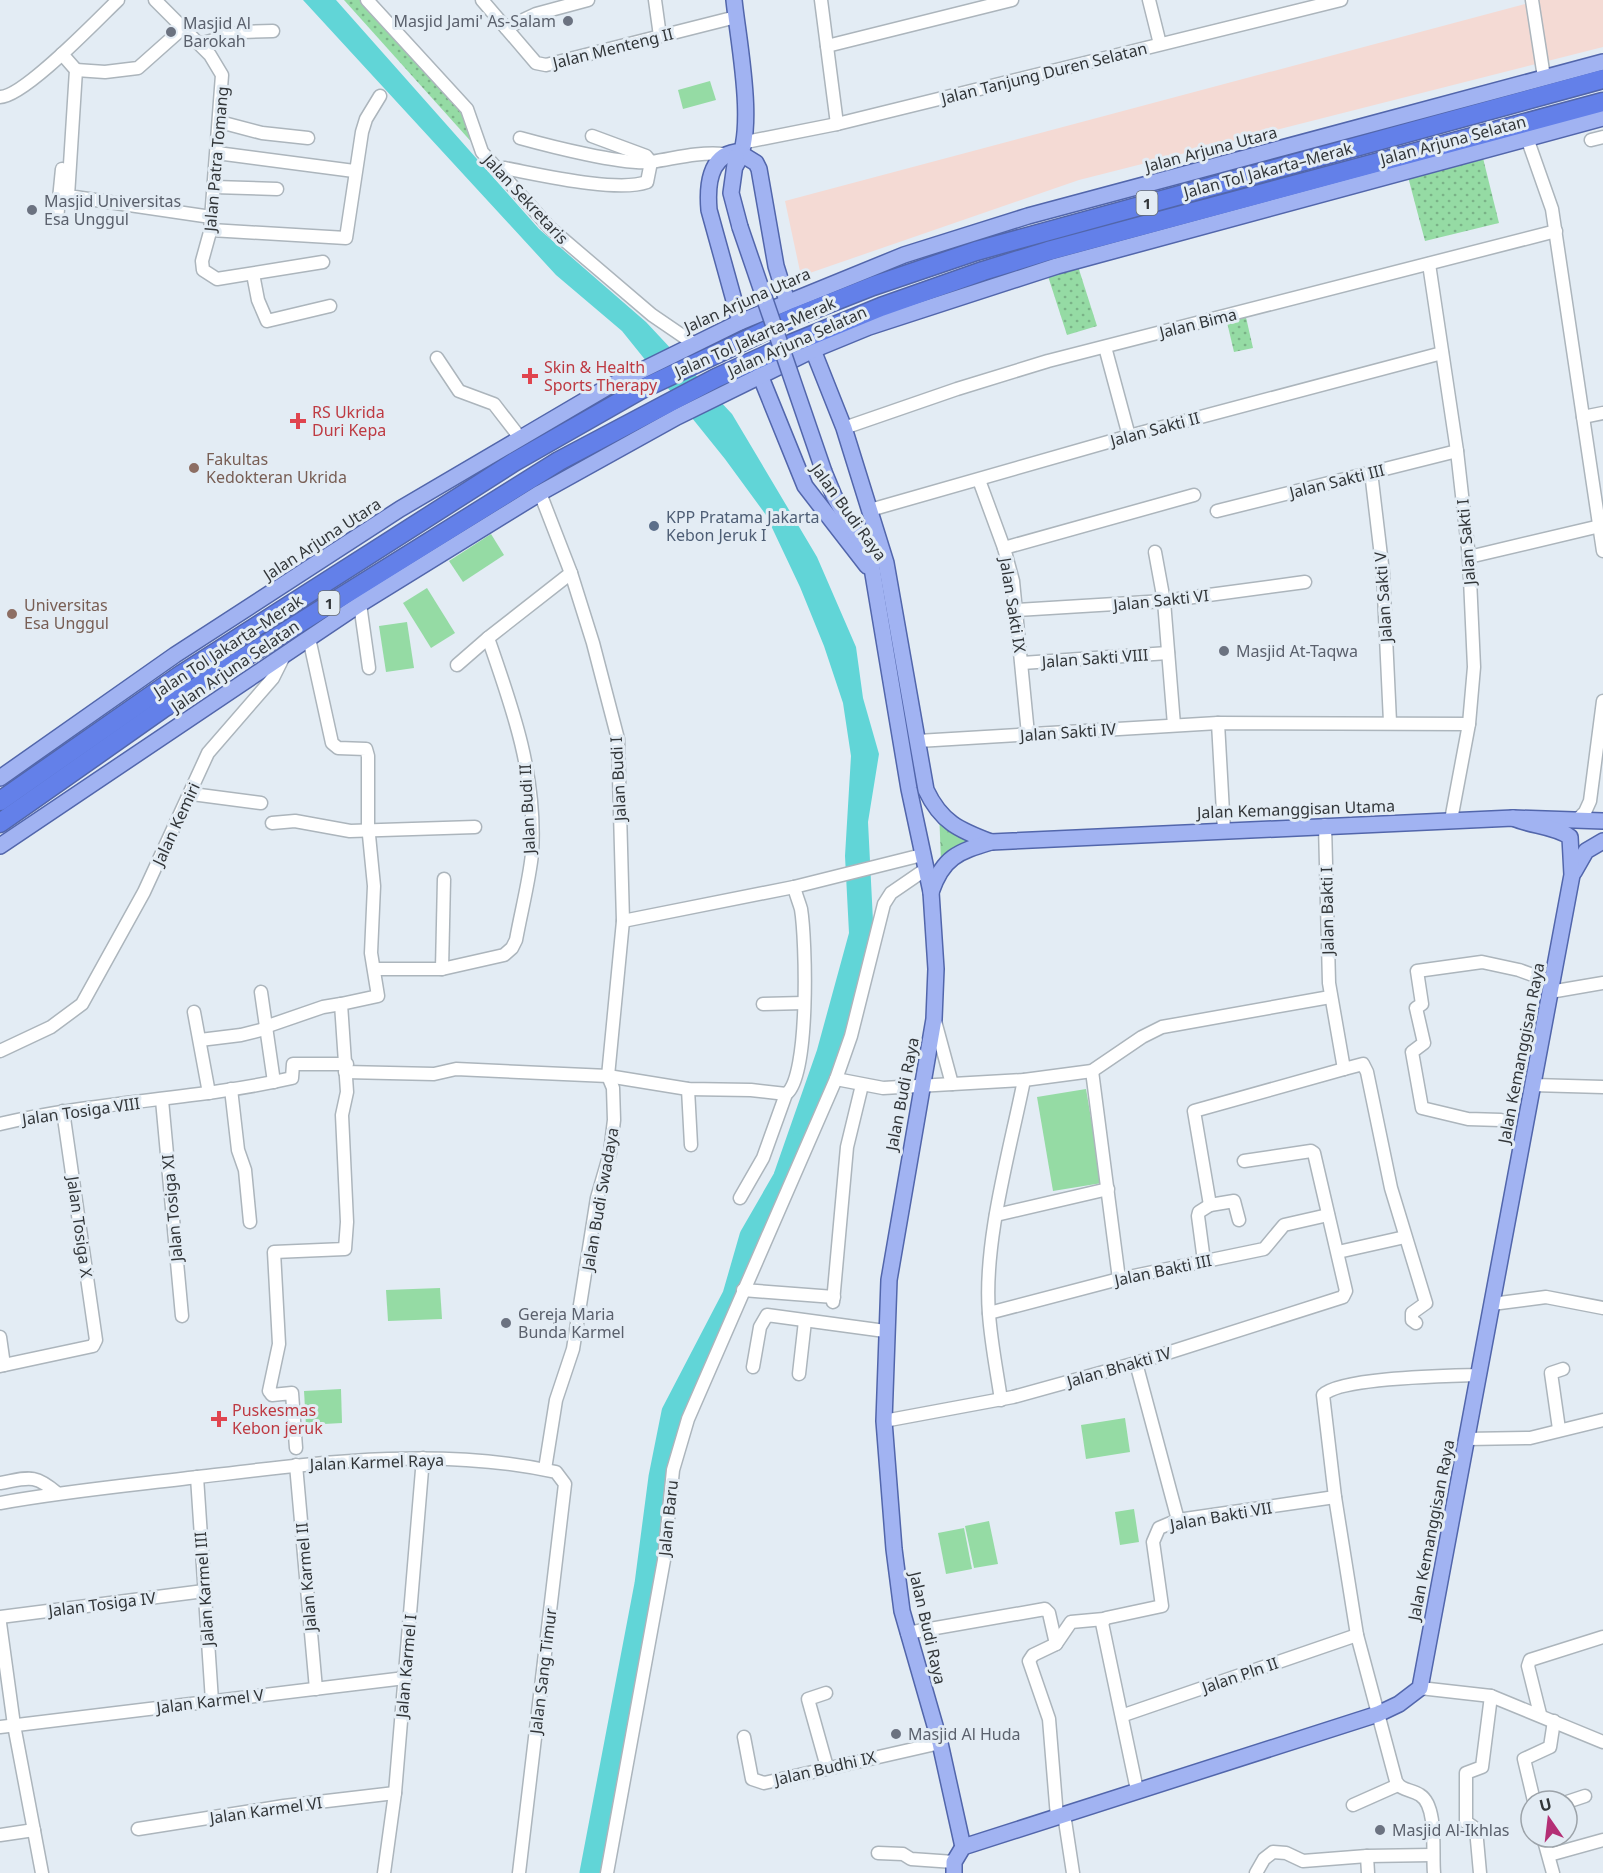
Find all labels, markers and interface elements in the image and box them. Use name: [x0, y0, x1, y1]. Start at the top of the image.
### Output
place label: Masjid Jami' As-Salam: [394, 10, 556, 32]
place label: Masjid Al Barokah: [183, 12, 251, 52]
marker: Masjid Jami' As-Salam: [561, 14, 575, 28]
street label: Jalan Menteng II: [548, 22, 676, 74]
marker: Masjid Al Barokah: [164, 25, 178, 39]
street label: Jalan Tanjung Duren Selatan: [937, 37, 1149, 110]
street label: Jalan Patra Tomang: [199, 86, 233, 234]
street label: Jalan Arjuna Selatan: [1376, 110, 1528, 171]
street label: Jalan Arjuna Utara: [1140, 121, 1280, 178]
street label: Jalan Tol Jakarta–Merak: [1179, 137, 1355, 204]
street label: Jalan Sekretaris: [477, 148, 573, 249]
place label: Masjid Universitas Esa Unggul: [44, 190, 181, 230]
road number: 1: [1136, 191, 1158, 215]
marker: Masjid Universitas Esa Unggul: [25, 203, 39, 217]
street label: Jalan Arjuna Utara: [679, 262, 814, 339]
street label: Jalan Tol Jakarta–Merak: [669, 291, 839, 383]
street label: Jalan Arjuna Selatan: [722, 300, 870, 382]
street label: Jalan Bima: [1155, 303, 1239, 344]
place label: Skin & Health Sports Therapy: [544, 356, 658, 396]
marker: Skin & Health Sports Therapy: [521, 367, 539, 385]
place label: RS Ukrida Duri Kepa: [312, 401, 386, 441]
street label: Jalan Sakti II: [1106, 407, 1202, 452]
marker: RS Ukrida Duri Kepa: [289, 412, 307, 430]
place label: Fakultas Kedokteran Ukrida: [206, 448, 347, 488]
street label: Jalan Budi Raya: [805, 457, 892, 565]
street label: Jalan Sakti III: [1285, 459, 1387, 504]
marker: Fakultas Kedokteran Ukrida: [187, 461, 201, 475]
street label: Jalan Arjuna Utara: [257, 493, 385, 586]
street label: Jalan Sakti I: [1451, 498, 1481, 588]
place label: KPP Pratama Jakarta Kebon Jeruk I: [666, 506, 819, 546]
marker: KPP Pratama Jakarta Kebon Jeruk I: [647, 519, 661, 533]
street label: Jalan Sakti V: [1369, 551, 1397, 645]
street label: Jalan Sakti IX: [994, 554, 1031, 655]
street label: Jalan Sakti VI: [1110, 584, 1210, 616]
street label: Jalan Tol Jakarta–Merak: [147, 589, 307, 704]
road number: 1: [318, 591, 340, 615]
place label: Universitas Esa Unggul: [24, 594, 109, 634]
marker: Universitas Esa Unggul: [5, 607, 19, 621]
street label: Jalan Arjuna Selatan: [165, 615, 303, 718]
place label: Masjid At-Taqwa: [1236, 640, 1358, 662]
street label: Jalan Sakti VIII: [1039, 643, 1149, 673]
marker: Masjid At-Taqwa: [1217, 644, 1231, 658]
street label: Jalan Sakti IV: [1017, 718, 1117, 746]
street label: Jalan Budi I: [605, 736, 631, 824]
street label: Jalan Budi II: [514, 764, 540, 856]
street label: Jalan Kemiri: [146, 779, 205, 871]
street label: Jalan Kemanggisan Utama: [1195, 795, 1395, 824]
street label: Jalan Bakti I: [1315, 867, 1339, 957]
street label: Jalan Kemanggisan Raya: [1492, 961, 1549, 1147]
street label: Jalan Budi Raya: [880, 1035, 924, 1154]
street label: Jalan Tosiga VIII: [19, 1092, 141, 1130]
street label: Jalan Budi Swadaya: [576, 1126, 623, 1274]
street label: Jalan Tosiga XI: [156, 1153, 188, 1265]
street label: Jalan Tosiga X: [62, 1173, 98, 1280]
street label: Jalan Bakti III: [1110, 1249, 1214, 1291]
place label: Gereja Maria Bunda Karmel: [518, 1303, 625, 1343]
marker: Gereja Maria Bunda Karmel: [499, 1316, 513, 1330]
street label: Jalan Bhakti IV: [1062, 1342, 1174, 1393]
place label: Puskesmas Kebon jeruk: [232, 1399, 323, 1439]
marker: Puskesmas Kebon jeruk: [210, 1410, 228, 1428]
street label: Jalan Kemanggisan Raya: [1402, 1438, 1459, 1624]
street label: Jalan Karmel Raya: [307, 1449, 445, 1475]
street label: Jalan Baru: [653, 1479, 683, 1559]
street label: Jalan Bakti VII: [1166, 1496, 1274, 1536]
street label: Jalan Karmel II: [290, 1522, 322, 1634]
street label: Jalan Karmel III: [189, 1531, 219, 1649]
street label: Jalan Budi Raya: [904, 1568, 952, 1686]
street label: Jalan Tosiga IV: [45, 1586, 157, 1622]
street label: Jalan Sang Timur: [524, 1606, 562, 1737]
street label: Jalan Karmel I: [390, 1613, 421, 1721]
street label: Jalan Pln II: [1197, 1652, 1281, 1699]
street label: Jalan Karmel V: [153, 1683, 265, 1719]
place label: Masjid Al Huda: [908, 1723, 1020, 1745]
marker: Masjid Al Huda: [889, 1727, 903, 1741]
street label: Jalan Budhi IX: [770, 1745, 879, 1791]
north arrow: [1519, 1789, 1579, 1849]
street label: Jalan Karmel VI: [206, 1791, 324, 1829]
text: U: [1537, 1792, 1554, 1817]
place label: Masjid Al-Ikhlas: [1392, 1819, 1510, 1841]
marker: Masjid Al-Ikhlas: [1373, 1823, 1387, 1837]

